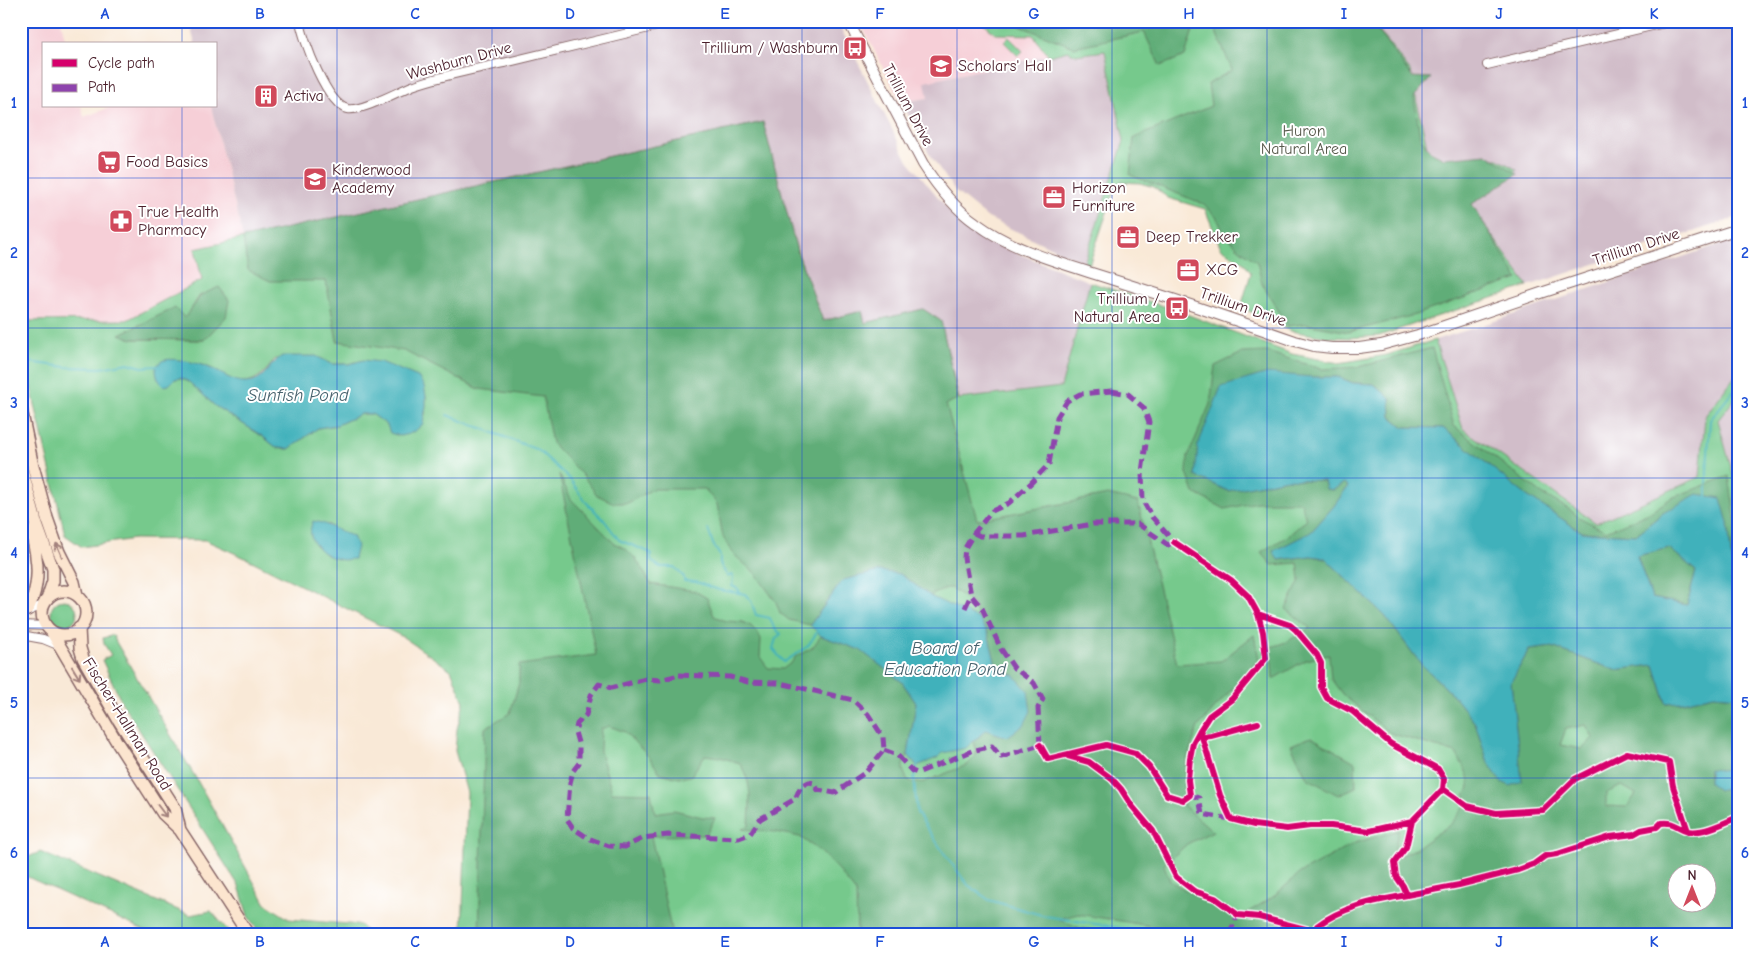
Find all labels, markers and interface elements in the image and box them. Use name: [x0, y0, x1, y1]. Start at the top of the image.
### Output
text: A: [101, 5, 110, 23]
text: B: [255, 5, 265, 23]
text: C: [410, 5, 420, 23]
text: D: [565, 5, 575, 23]
text: E: [720, 5, 730, 23]
text: F: [875, 5, 885, 23]
text: G: [1028, 5, 1040, 23]
text: H: [1183, 5, 1195, 23]
text: I: [1341, 5, 1347, 23]
text: J: [1495, 5, 1503, 23]
text: K: [1649, 5, 1659, 23]
bus stop icon: Trillium / Washburn: [842, 35, 868, 61]
street label: Washburn Drive: [405, 38, 513, 84]
place label: Trillium / Washburn: [702, 39, 838, 57]
legend: [42, 42, 218, 108]
school or university icon: Scholars' Hall: [928, 53, 954, 79]
text: Cycle path: [88, 54, 155, 72]
place label: Scholars' Hall: [958, 57, 1052, 75]
street label: Trillium Drive: [879, 61, 937, 149]
text: Path: [88, 78, 116, 96]
building icon: Activa: [253, 83, 279, 109]
place label: Activa: [284, 87, 324, 105]
text: 1: [11, 94, 17, 112]
text: 1: [1742, 94, 1748, 112]
park label: Huron Natural Area: [1261, 122, 1347, 158]
supermarket icon: Food Basics: [96, 149, 122, 175]
place label: Food Basics: [126, 153, 208, 171]
place label: Kinderwood Academy: [332, 161, 411, 197]
school or university icon: Kinderwood Academy: [302, 166, 328, 192]
place label: Horizon Furniture: [1072, 179, 1135, 215]
office icon: Horizon Furniture: [1041, 184, 1067, 210]
place label: True Health Pharmacy: [138, 203, 219, 239]
pharmacy icon: True Health Pharmacy: [108, 208, 134, 234]
office icon: Deep Trekker: [1115, 224, 1141, 250]
street label: Trillium Drive: [1590, 225, 1682, 269]
place label: Deep Trekker: [1146, 228, 1239, 246]
text: 2: [10, 244, 18, 262]
text: 2: [1741, 244, 1749, 262]
office icon: XCG: [1175, 257, 1201, 283]
place label: XCG: [1206, 261, 1238, 279]
street label: Trillium Drive: [1197, 284, 1289, 330]
place label: Trillium / Natural Area: [1074, 290, 1160, 326]
bus stop icon: Trillium / Natural Area: [1164, 295, 1190, 321]
water label: Sunfish Pond: [248, 385, 349, 406]
text: 3: [10, 394, 18, 412]
text: 3: [1741, 394, 1749, 412]
one-way arrow: [53, 543, 63, 558]
text: 4: [10, 544, 18, 562]
text: 4: [1741, 544, 1749, 562]
water label: Board of Education Pond: [884, 638, 1007, 680]
street label: Fischer-Hallman Road: [79, 654, 175, 794]
one-way arrow: [72, 665, 82, 679]
text: 5: [10, 694, 18, 712]
text: 5: [1741, 694, 1749, 712]
one-way arrow: [157, 804, 167, 818]
text: 6: [10, 844, 18, 862]
text: 6: [1741, 844, 1749, 862]
north arrow: [1666, 862, 1716, 912]
text: N: [1687, 867, 1697, 884]
text: A: [101, 933, 110, 951]
text: B: [255, 933, 265, 951]
text: C: [410, 933, 420, 951]
text: D: [565, 933, 575, 951]
text: E: [720, 933, 730, 951]
text: F: [875, 933, 885, 951]
text: G: [1028, 933, 1040, 951]
text: H: [1183, 933, 1195, 951]
text: I: [1341, 933, 1347, 951]
text: J: [1495, 933, 1503, 951]
text: K: [1649, 933, 1659, 951]

